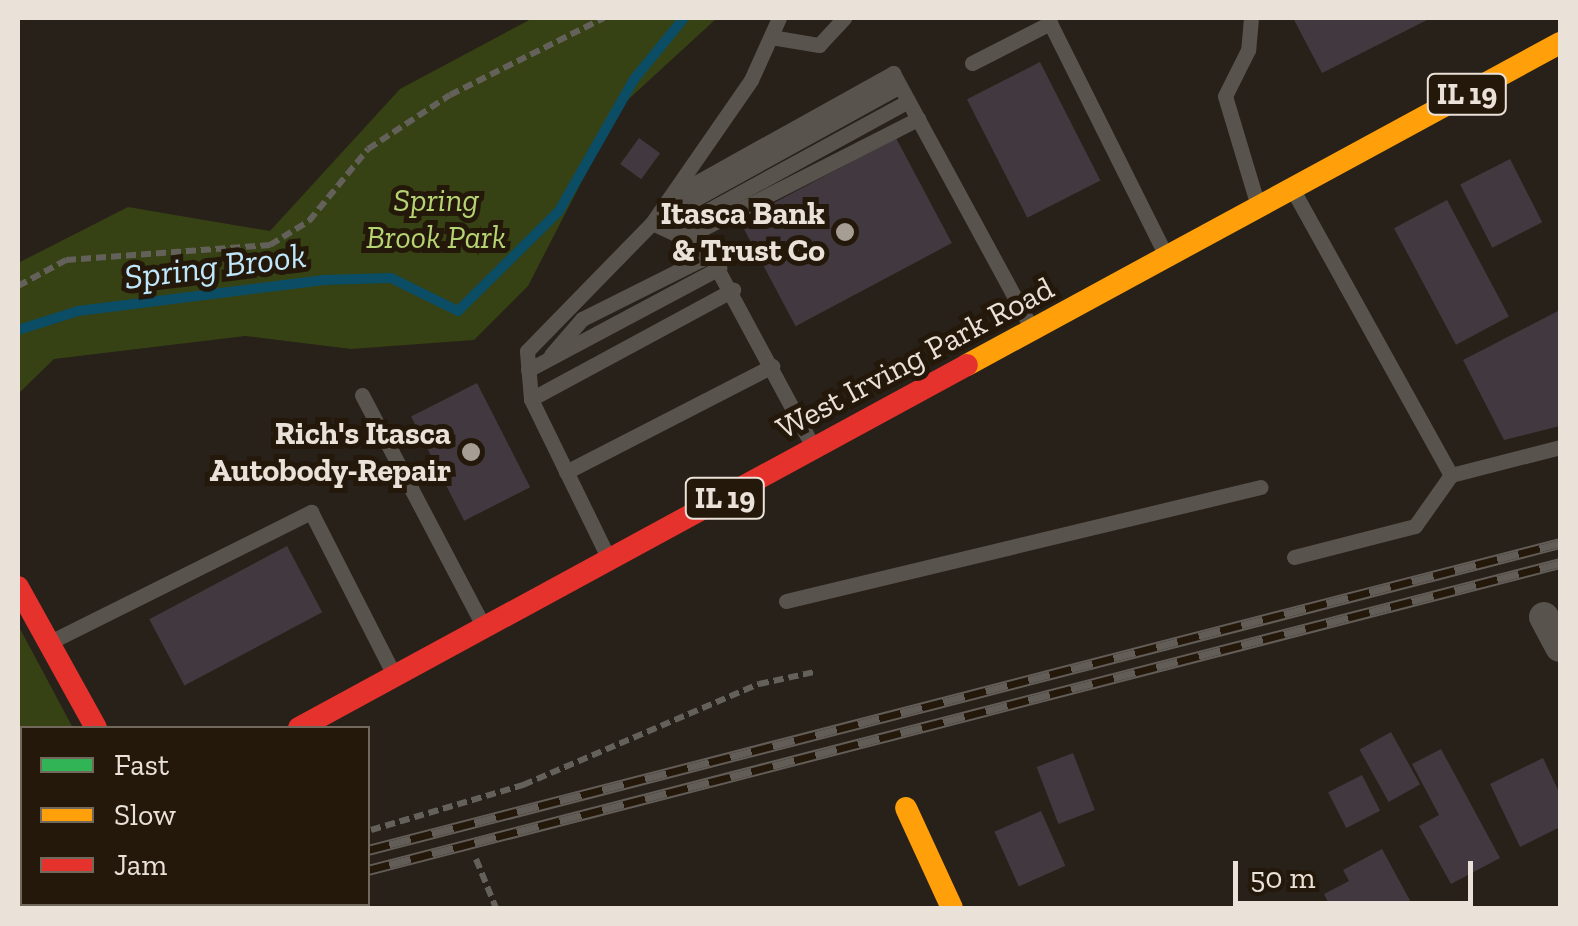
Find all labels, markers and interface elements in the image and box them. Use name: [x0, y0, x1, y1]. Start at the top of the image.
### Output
road number: IL 19: [1424, 69, 1510, 119]
park label: Spring Brook Park: [366, 182, 506, 257]
place label: Itasca Bank & Trust Co: [661, 195, 825, 270]
marker: Itasca Bank & Trust Co: [834, 221, 856, 243]
water label: Spring Brook: [122, 234, 308, 298]
street label: West Irving Park Road: [770, 269, 1060, 447]
place label: Rich's Itasca Autobody-Repair: [209, 415, 451, 490]
marker: Rich's Itasca Autobody-Repair: [460, 441, 482, 463]
road number: IL 19: [682, 473, 768, 523]
legend: [20, 726, 370, 906]
text: Fast: [114, 747, 169, 783]
text: Slow: [114, 797, 176, 833]
scale bar: [1238, 841, 1478, 903]
text: Jam: [114, 847, 167, 883]
text: 50 m: [1250, 860, 1315, 896]

